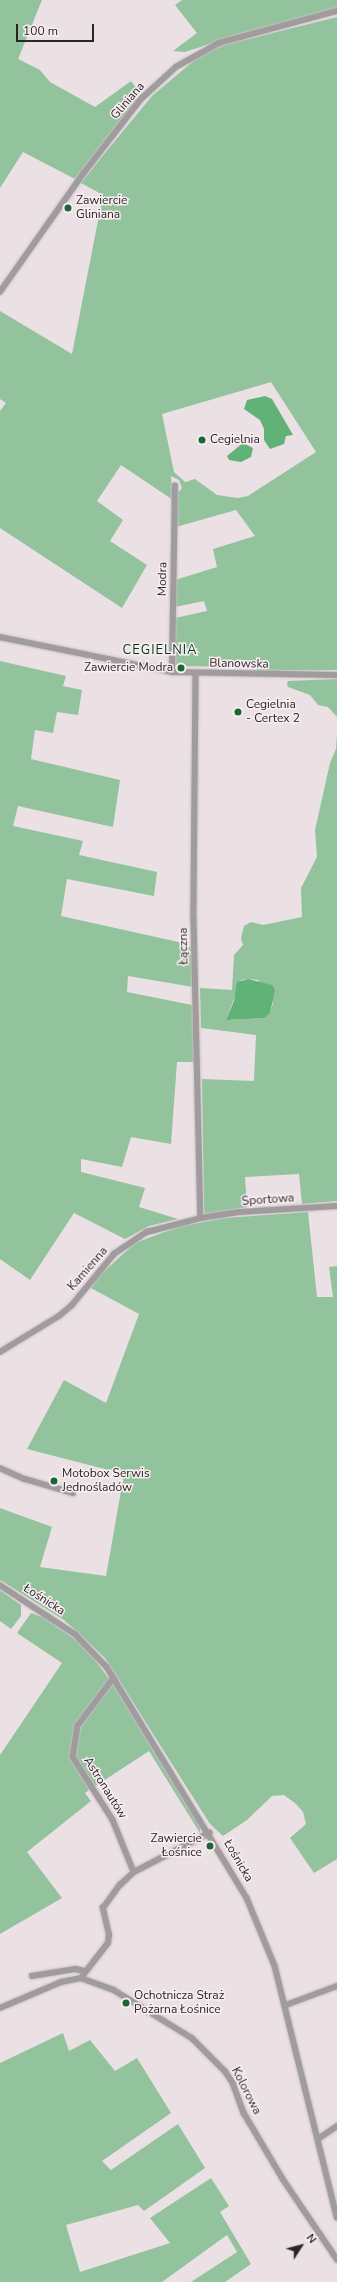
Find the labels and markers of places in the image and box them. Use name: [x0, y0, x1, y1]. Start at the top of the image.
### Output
place label: Zawiercie Gliniana: [76, 194, 127, 222]
marker: Zawiercie Gliniana: [63, 203, 73, 213]
place label: Cegielnia: [210, 433, 260, 447]
marker: Cegielnia: [197, 435, 207, 445]
place label: Zawiercie Modra: [84, 661, 173, 675]
marker: Zawiercie Modra: [176, 663, 186, 673]
place label: Cegielnia - Certex 2: [246, 698, 300, 726]
marker: Cegielnia - Certex 2: [233, 707, 243, 717]
place label: Motobox Serwis Jednośladów: [62, 1467, 150, 1495]
marker: Motobox Serwis Jednośladów: [49, 1476, 59, 1486]
place label: Zawiercie Łośnice: [151, 1832, 202, 1860]
marker: Zawiercie Łośnice: [205, 1841, 215, 1851]
place label: Ochotnicza Straż Pożarna Łośnice: [134, 1989, 224, 2017]
marker: Ochotnicza Straż Pożarna Łośnice: [121, 1998, 131, 2008]

